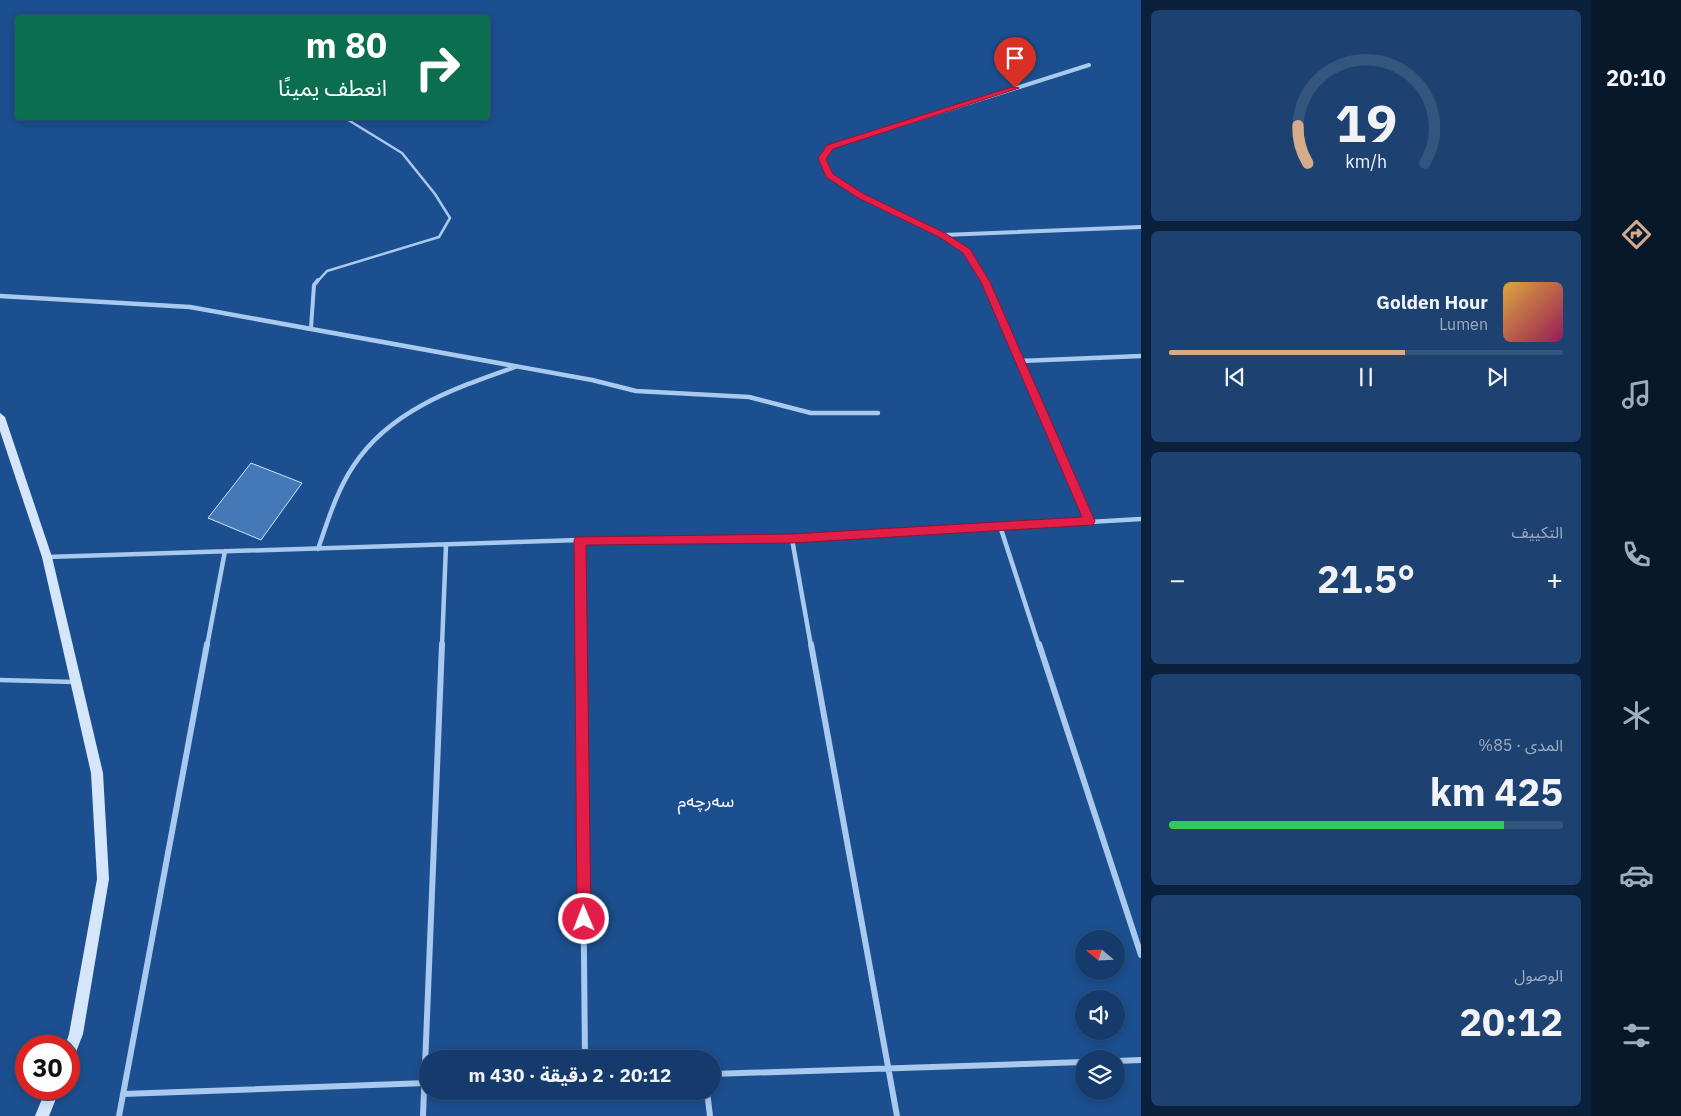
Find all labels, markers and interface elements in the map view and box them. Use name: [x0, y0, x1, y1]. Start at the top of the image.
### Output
text: 80 m: [305, 22, 387, 68]
icon: right: [405, 35, 470, 100]
pin: [994, 37, 1036, 88]
icon: arrive: [1001, 44, 1029, 72]
text: 20:10: [1606, 63, 1666, 92]
text: انعطف يمينًا: [278, 73, 387, 102]
text: 19: [1335, 89, 1397, 156]
text: km/h: [1345, 150, 1387, 173]
icon: directions: [1619, 217, 1654, 252]
text: Golden Hour: [1376, 290, 1488, 314]
text: Lumen: [1439, 314, 1488, 334]
icon: previous: [1221, 363, 1249, 391]
icon: pause: [1352, 363, 1380, 391]
icon: next: [1483, 363, 1511, 391]
icon: music: [1619, 377, 1654, 412]
text: التكييف: [1511, 522, 1563, 542]
icon: phone: [1619, 537, 1654, 572]
text: 21.5°: [1317, 554, 1415, 603]
text: −: [1169, 561, 1186, 598]
text: +: [1546, 561, 1563, 598]
icon: climate: [1619, 698, 1654, 733]
text: المدى · 85%: [1478, 735, 1563, 755]
text: 425 km: [1430, 767, 1563, 816]
district label: سەرچەم: [678, 789, 734, 815]
icon: car: [1619, 858, 1654, 893]
position arrow: [557, 892, 609, 944]
north arrow: [1075, 930, 1125, 980]
map controls: [1075, 930, 1125, 1100]
text: الوصول: [1514, 965, 1563, 985]
button: sound: [1075, 990, 1125, 1040]
text: 20:12: [1459, 997, 1563, 1046]
icon: filters: [1619, 1018, 1654, 1053]
speed limit sign: 30: [15, 1035, 80, 1100]
button: layers: [1075, 1050, 1125, 1100]
text: 20:12 · 2 دقيقة · 430 m: [469, 1063, 671, 1087]

